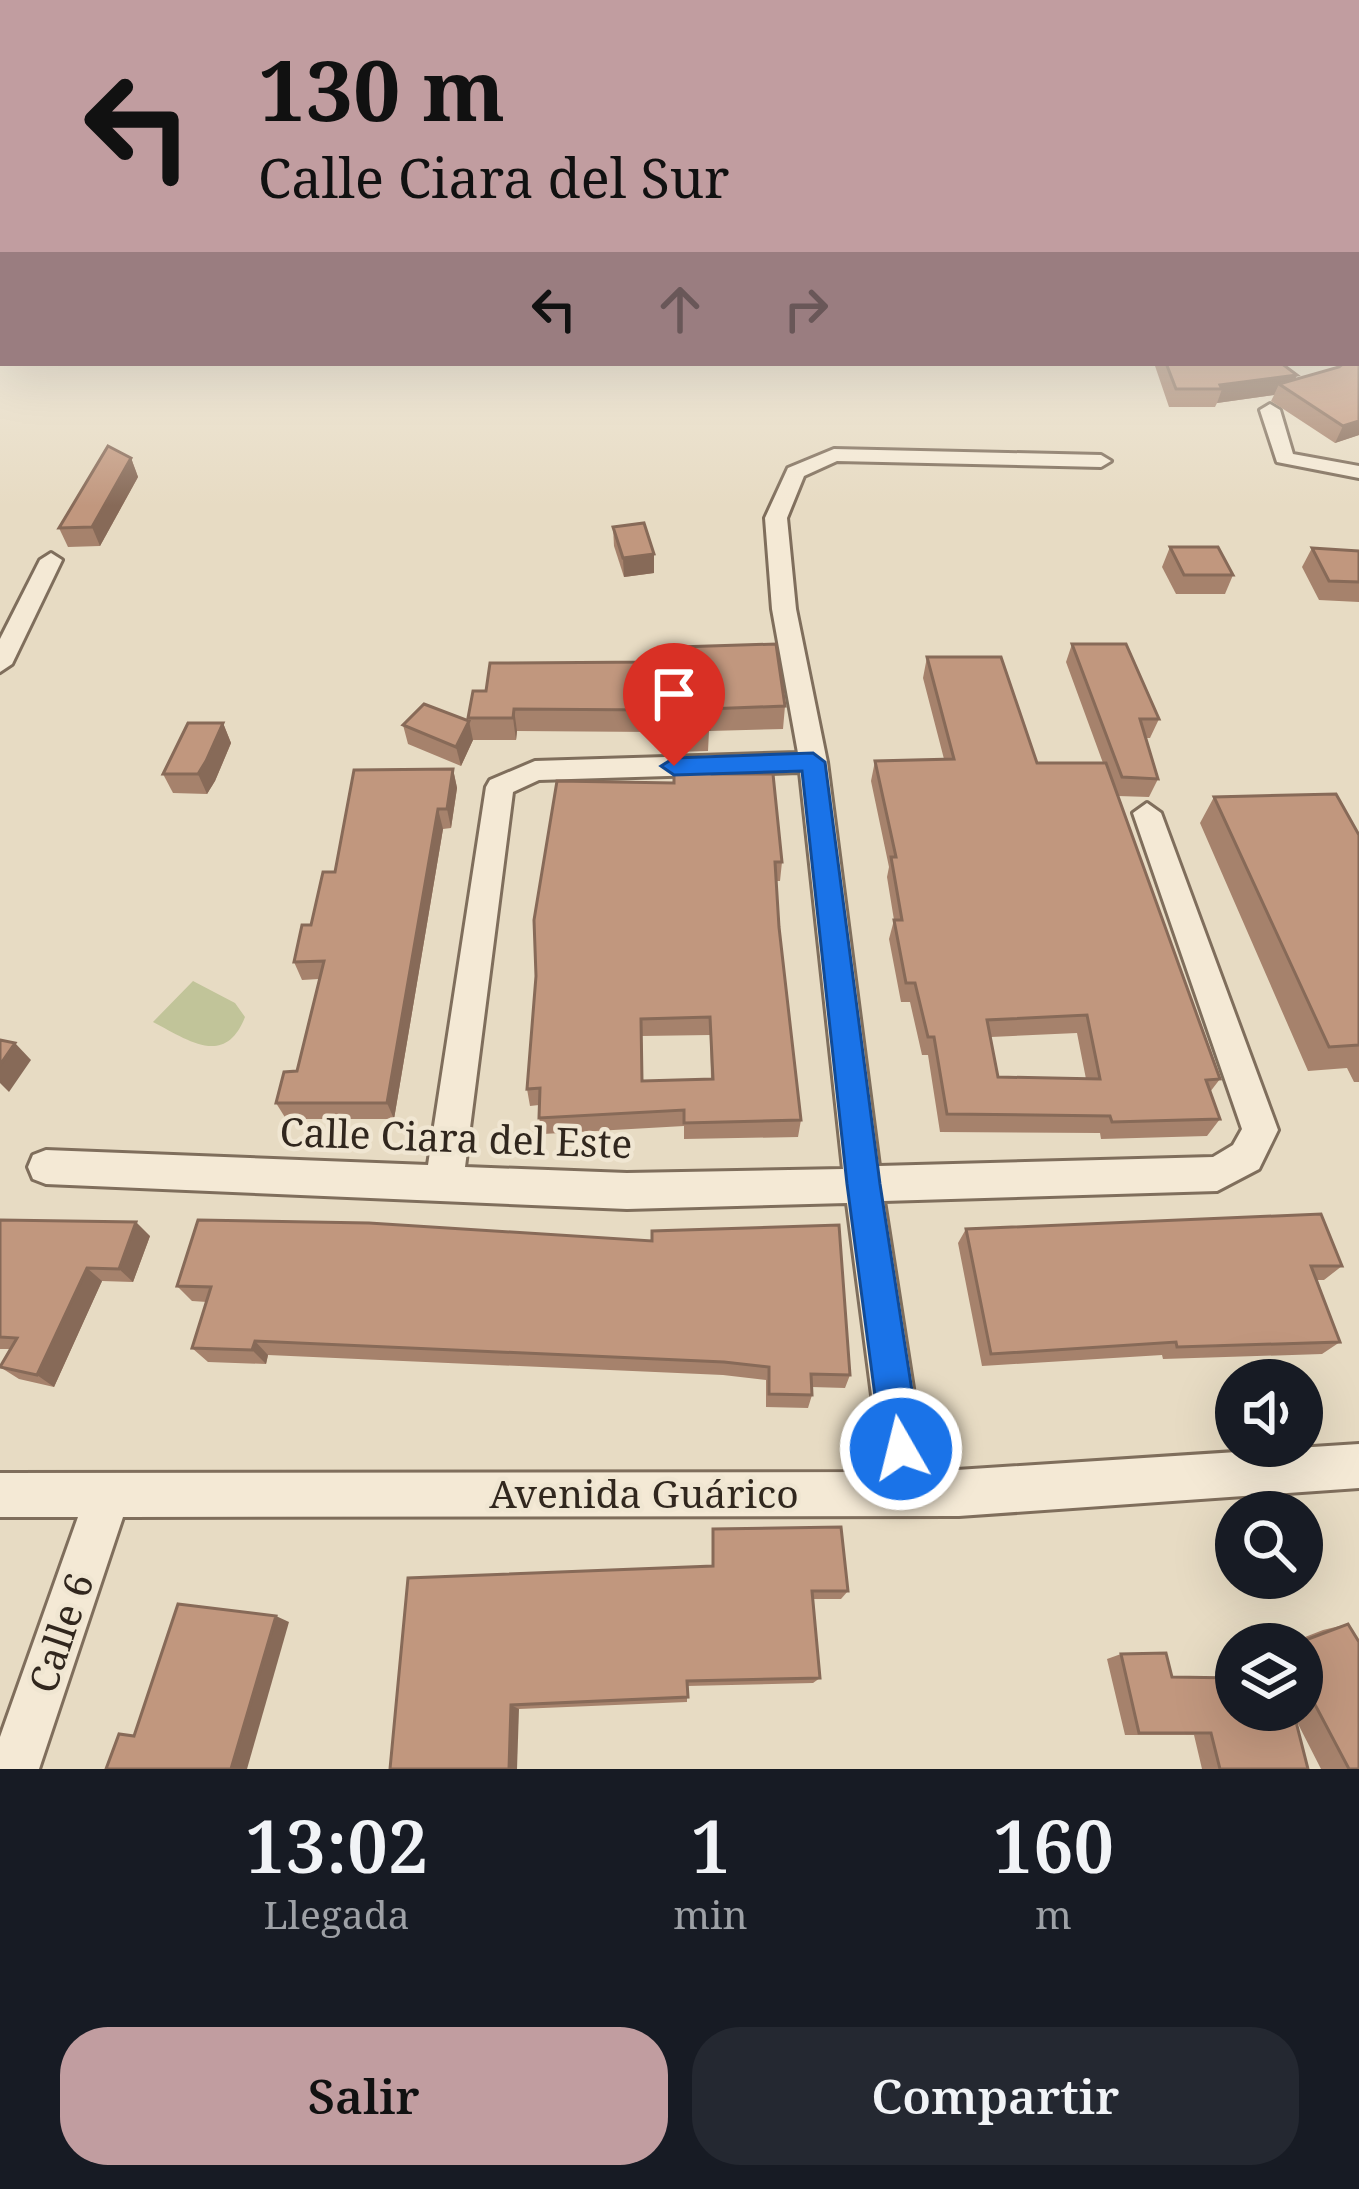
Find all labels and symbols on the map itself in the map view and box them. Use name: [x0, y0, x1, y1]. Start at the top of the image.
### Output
pin: [623, 643, 725, 766]
street label: Calle Ciara del Este: [279, 1104, 633, 1169]
position arrow: [838, 1386, 964, 1512]
street label: Avenida Guárico: [489, 1466, 799, 1519]
street label: Calle 6: [15, 1566, 105, 1699]

